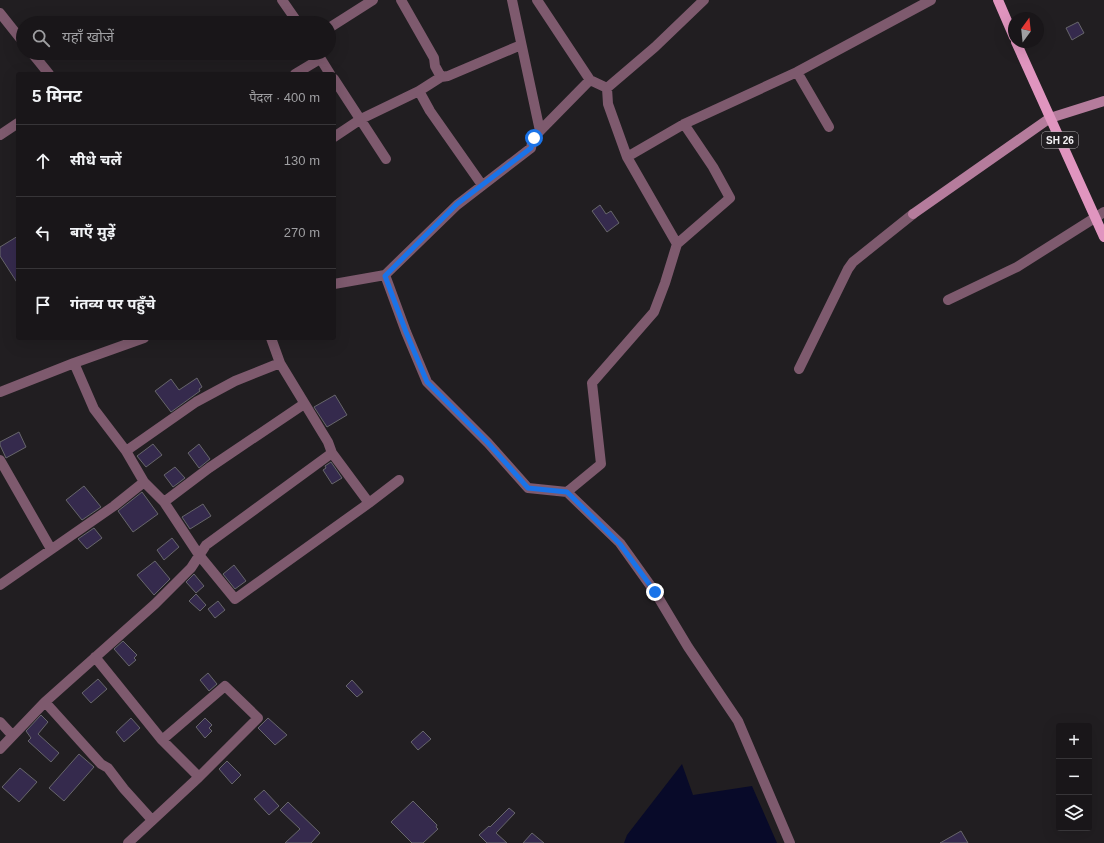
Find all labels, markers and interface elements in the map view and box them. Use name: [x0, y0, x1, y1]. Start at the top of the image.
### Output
north arrow: [1008, 12, 1044, 48]
search box: [16, 16, 336, 60]
icon: search: [30, 27, 52, 49]
text: यहाँ खोजें: [62, 28, 114, 45]
text: 5 मिनट: [32, 87, 82, 106]
text: पैदल · 400 m: [249, 90, 320, 105]
route start: [525, 129, 543, 147]
road number: SH 26: [1042, 132, 1078, 148]
icon: ahead: [32, 150, 54, 172]
text: सीधे चलें: [70, 151, 121, 168]
text: 130 m: [284, 153, 320, 168]
icon: left: [32, 222, 54, 244]
text: बाएँ मुड़ें: [70, 223, 115, 240]
text: 270 m: [284, 225, 320, 240]
icon: arrive: [32, 294, 54, 316]
text: गंतव्य पर पहुँचे: [70, 295, 155, 312]
route end: [646, 583, 664, 601]
map controls: [1056, 723, 1092, 831]
button: +: [1056, 723, 1092, 759]
button: −: [1056, 759, 1092, 795]
button: layers: [1056, 795, 1092, 831]

